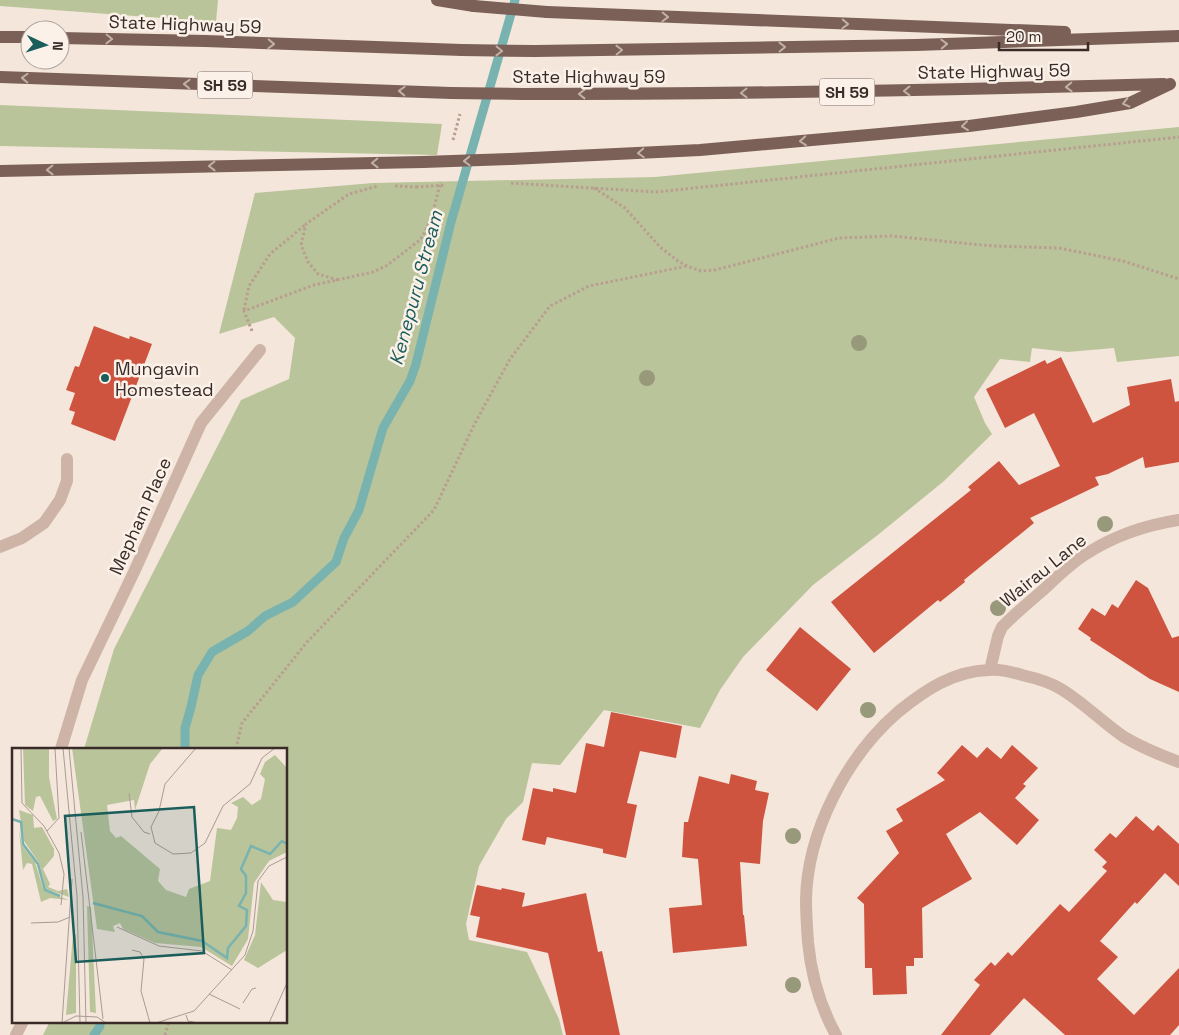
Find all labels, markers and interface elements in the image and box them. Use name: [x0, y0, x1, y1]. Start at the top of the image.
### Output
street label: State Highway 59: [108, 10, 262, 38]
one-way arrow: [662, 12, 669, 22]
one-way arrow: [841, 18, 849, 29]
north arrow: [20, 20, 70, 70]
scale bar: [999, 20, 1088, 52]
text: 20 m: [1006, 27, 1041, 46]
one-way arrow: [105, 34, 113, 44]
one-way arrow: [267, 38, 275, 49]
one-way arrow: [940, 38, 948, 49]
text: N: [49, 41, 67, 51]
one-way arrow: [778, 42, 786, 52]
one-way arrow: [616, 45, 623, 55]
one-way arrow: [496, 46, 503, 56]
street label: State Highway 59: [917, 58, 1071, 84]
street label: State Highway 59: [513, 65, 665, 88]
road number: SH 59: [198, 72, 252, 98]
one-way arrow: [21, 73, 28, 83]
one-way arrow: [183, 78, 191, 89]
road number: SH 59: [820, 78, 874, 105]
one-way arrow: [1065, 82, 1072, 92]
one-way arrow: [902, 85, 910, 96]
one-way arrow: [398, 86, 406, 96]
one-way arrow: [740, 88, 748, 98]
one-way arrow: [577, 89, 585, 99]
one-way arrow: [1121, 97, 1130, 108]
one-way arrow: [961, 121, 969, 132]
one-way arrow: [799, 135, 807, 146]
one-way arrow: [637, 148, 644, 158]
one-way arrow: [463, 156, 470, 166]
one-way arrow: [370, 158, 378, 169]
one-way arrow: [208, 161, 216, 172]
one-way arrow: [45, 164, 53, 175]
water label: Kenepuru Stream: [383, 208, 449, 368]
place label: Mungavin Homestead: [115, 357, 214, 401]
marker: Mungavin Homestead: [99, 372, 111, 384]
street label: Mepham Place: [104, 454, 176, 578]
street label: Wairau Lane: [995, 528, 1091, 612]
inset map: [12, 748, 288, 1022]

